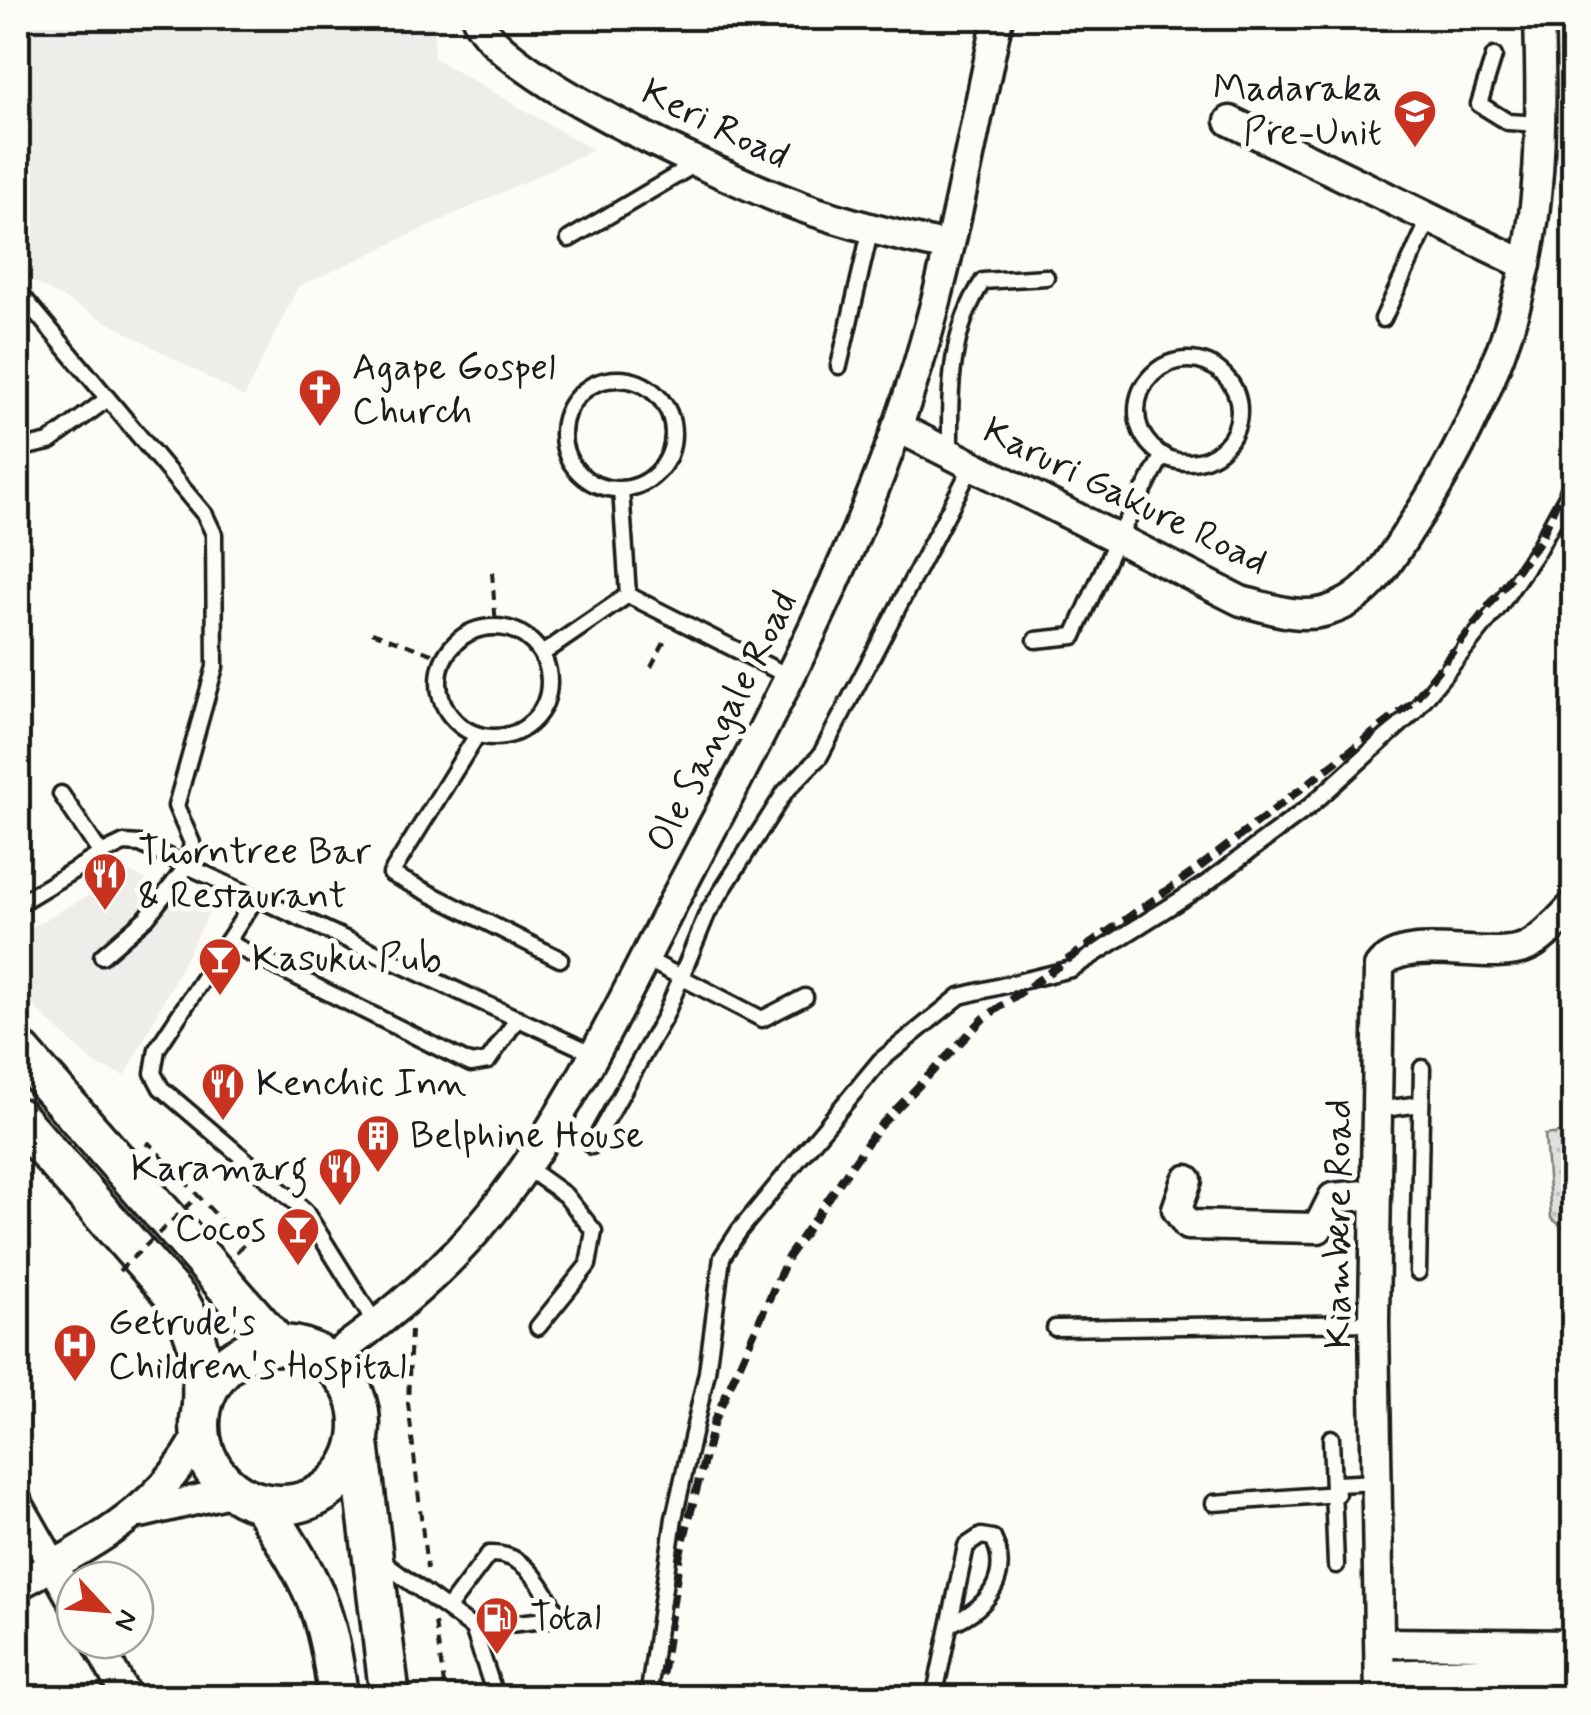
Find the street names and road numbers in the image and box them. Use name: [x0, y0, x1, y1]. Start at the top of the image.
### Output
street label: Keri Road: [633, 68, 797, 182]
street label: Karuri Gakure Road: [975, 407, 1275, 587]
street label: Ole Sangale Road: [636, 583, 810, 861]
street label: Kiambere Road: [1315, 1099, 1364, 1349]

